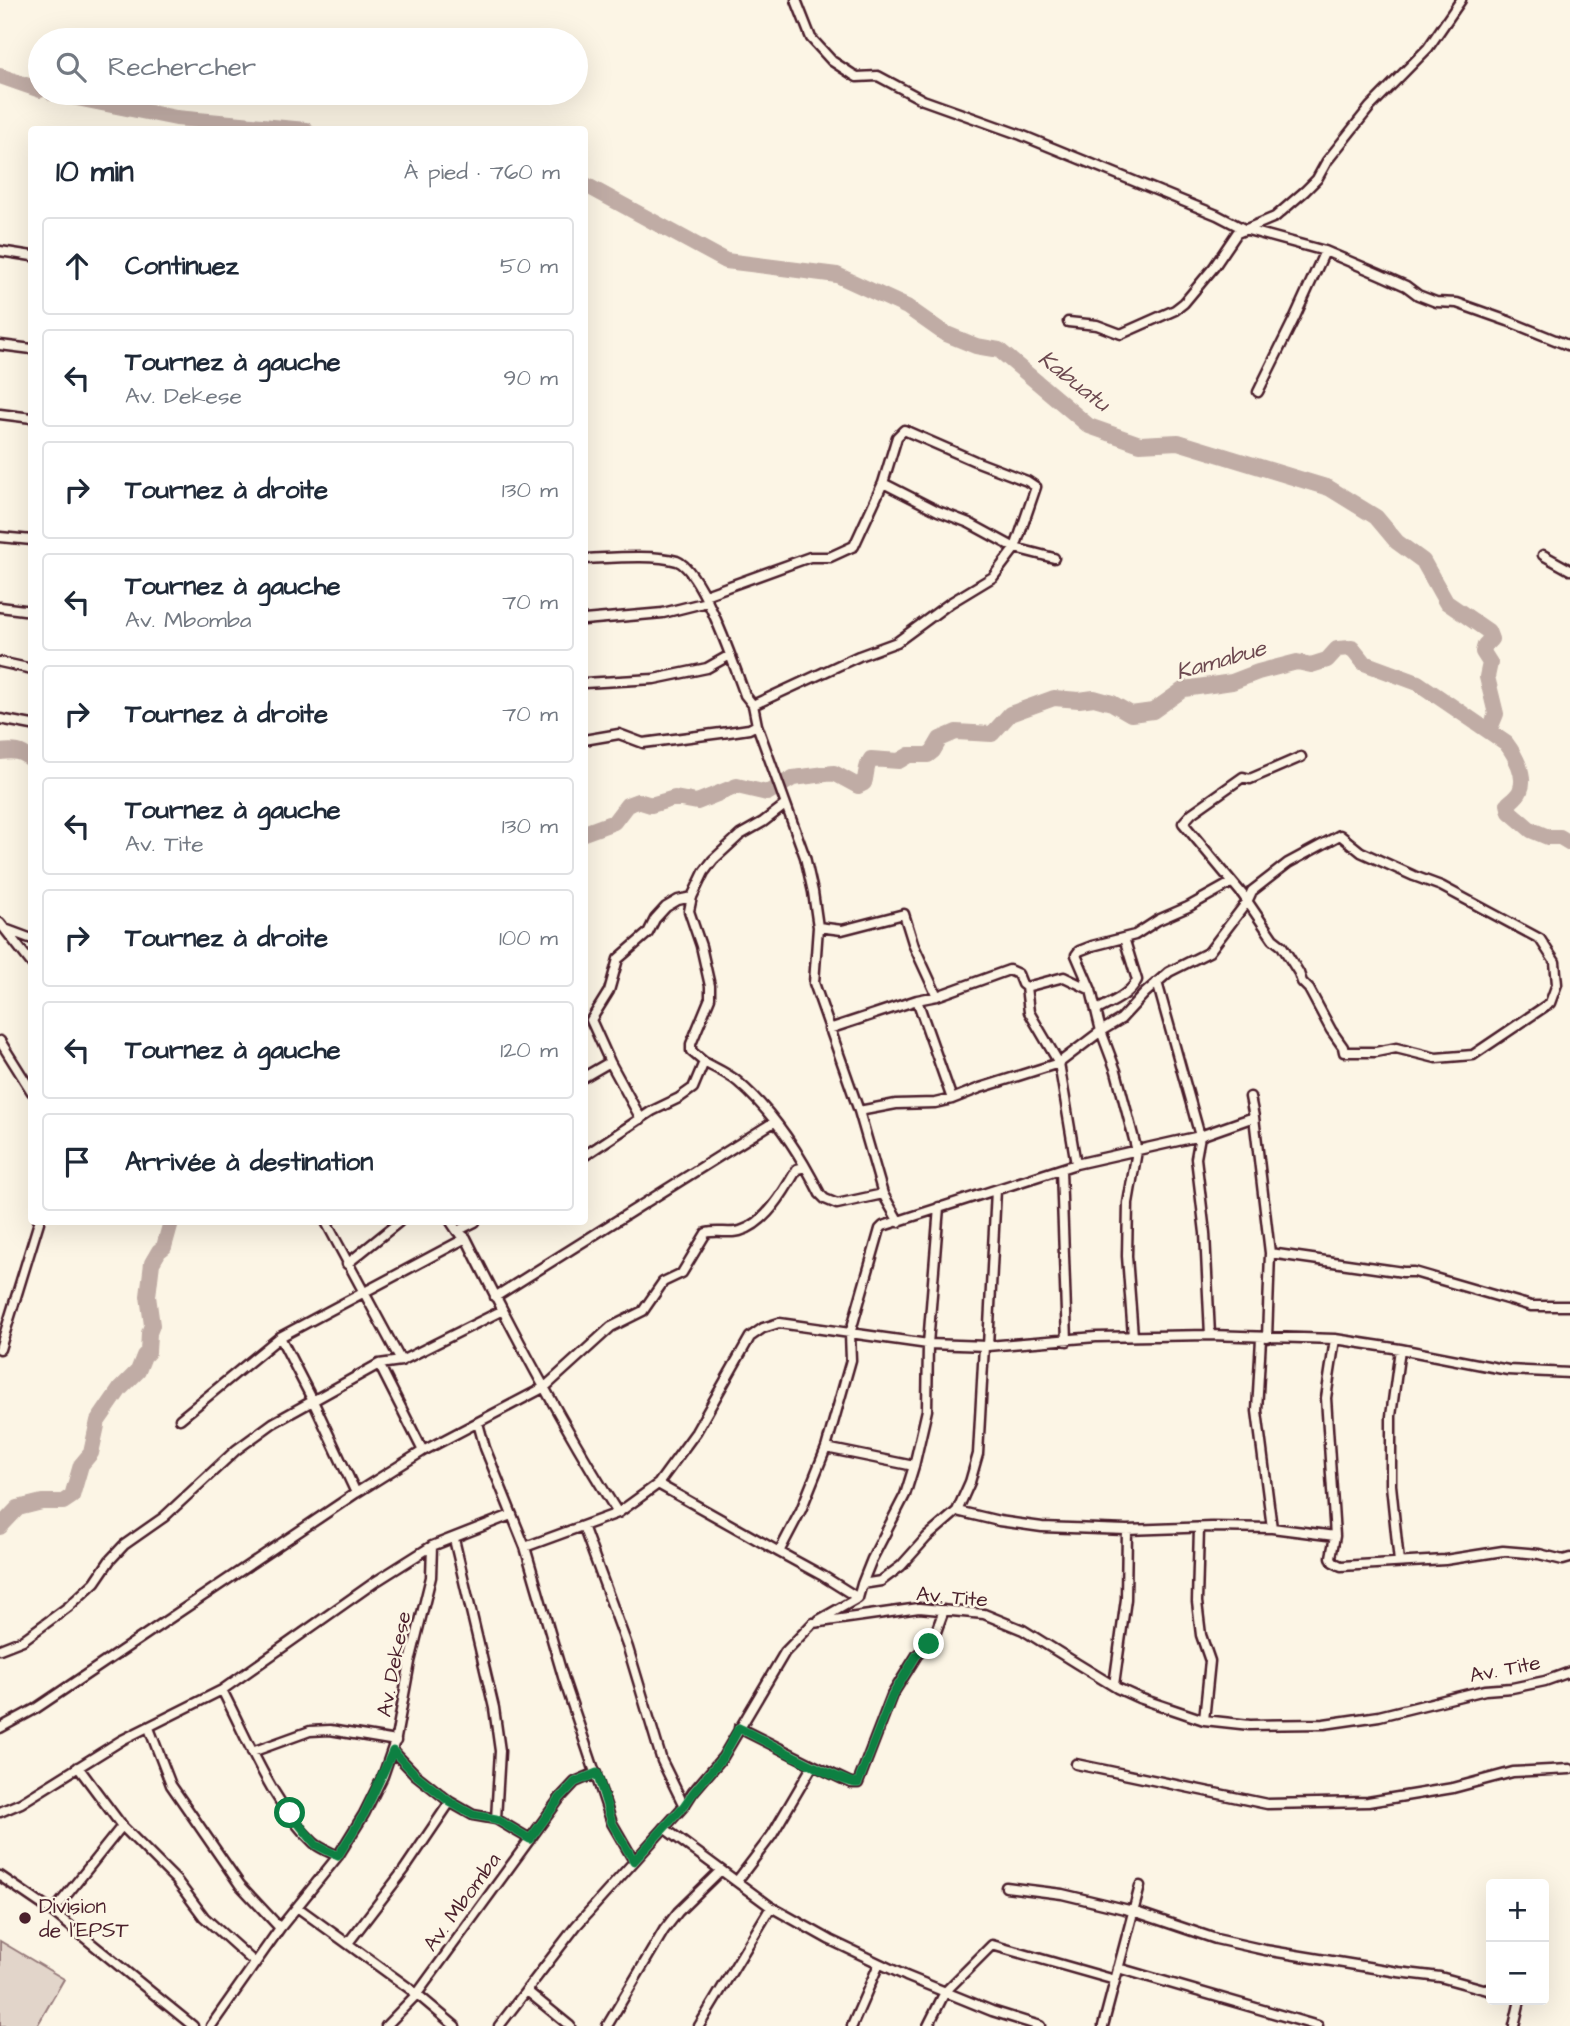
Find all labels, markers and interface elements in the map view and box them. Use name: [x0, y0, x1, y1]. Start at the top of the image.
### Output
search box: [28, 28, 588, 105]
icon: search: [52, 48, 90, 86]
text: Rechercher: [108, 49, 256, 85]
text: 10 min: [56, 151, 134, 193]
text: À pied · 760 m: [404, 156, 560, 188]
icon: ahead: [58, 247, 96, 285]
text: Continuez: [125, 248, 239, 284]
text: 50 m: [500, 250, 558, 282]
water label: Kabuatu: [1031, 343, 1118, 420]
text: Tournez à gauche: [125, 344, 341, 380]
icon: left: [58, 359, 96, 397]
text: 90 m: [503, 362, 558, 394]
text: Av. Dekese: [125, 380, 242, 412]
icon: right: [58, 471, 96, 509]
text: Tournez à droite: [125, 472, 328, 508]
text: 130 m: [502, 474, 558, 506]
text: Tournez à gauche: [125, 568, 341, 604]
icon: left: [58, 583, 96, 621]
text: 70 m: [502, 586, 558, 618]
text: Av. Mbomba: [125, 604, 252, 636]
water label: Kamabue: [1172, 631, 1271, 688]
icon: right: [58, 695, 96, 733]
text: Tournez à droite: [125, 696, 328, 732]
text: 70 m: [502, 698, 558, 730]
text: Tournez à gauche: [125, 792, 341, 828]
icon: left: [58, 807, 96, 845]
text: 130 m: [502, 810, 558, 842]
text: Av. Tite: [125, 828, 204, 860]
icon: right: [58, 919, 96, 957]
text: Tournez à droite: [125, 920, 328, 956]
text: 100 m: [499, 922, 558, 954]
icon: left: [58, 1031, 96, 1069]
text: Tournez à gauche: [125, 1032, 341, 1068]
text: 120 m: [500, 1034, 558, 1066]
icon: arrive: [58, 1143, 96, 1181]
text: Arrivée à destination: [125, 1144, 373, 1180]
street label: Av. Tite: [915, 1579, 989, 1615]
street label: Av. Dekese: [370, 1609, 418, 1719]
route end: [913, 1628, 944, 1659]
street label: Av. Tite: [1467, 1648, 1543, 1690]
route start: [274, 1797, 305, 1828]
street label: Av. Mbomba: [416, 1847, 508, 1957]
map controls: [1486, 1879, 1549, 2005]
button: +: [1486, 1879, 1549, 1942]
place label: Division de l'EPST: [39, 1892, 130, 1945]
marker: Division de l'EPST: [17, 1910, 33, 1926]
button: −: [1486, 1942, 1549, 2005]

